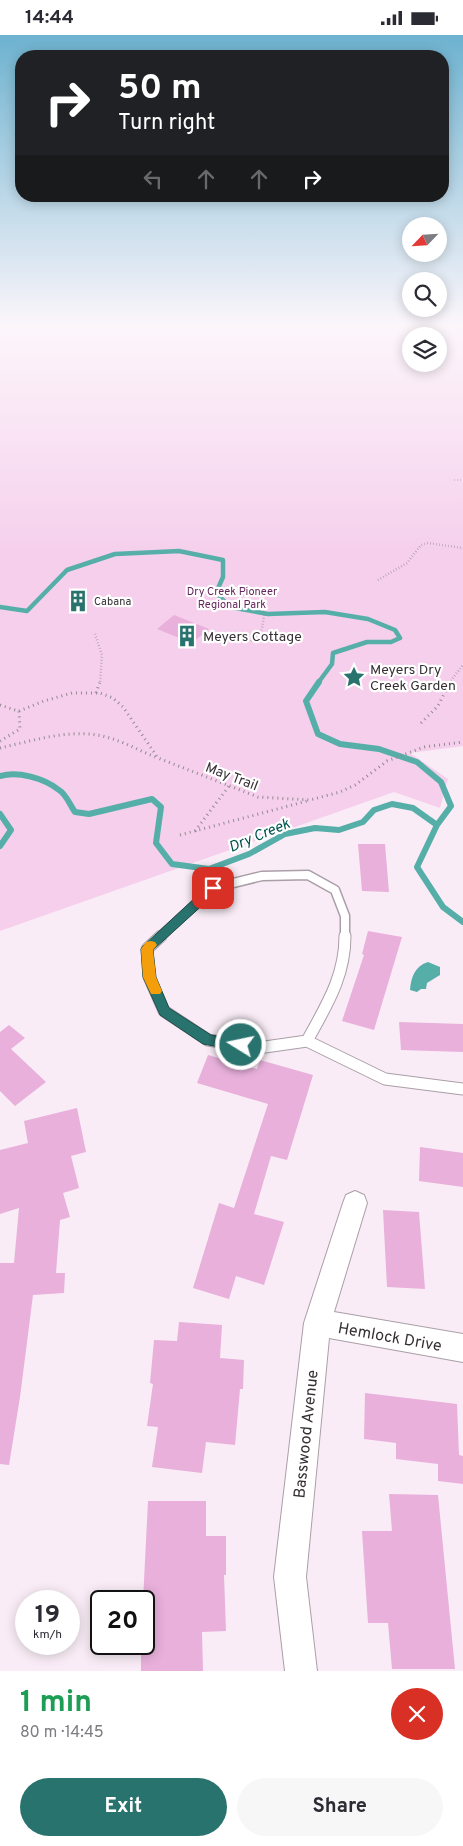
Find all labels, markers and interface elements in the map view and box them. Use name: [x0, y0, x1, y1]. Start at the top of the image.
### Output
text: 14:44: [25, 6, 74, 30]
text: 50 m: [118, 67, 202, 111]
icon: right: [35, 70, 100, 135]
text: Turn right: [118, 110, 215, 137]
icon: left: [139, 165, 167, 193]
icon: ahead: [192, 165, 220, 193]
icon: ahead: [245, 165, 273, 193]
icon: right: [298, 165, 326, 193]
north arrow: [402, 217, 448, 263]
map controls: [402, 217, 447, 372]
button: search: [402, 272, 447, 317]
button: layers: [402, 327, 447, 372]
park label: Dry Creek Pioneer Regional Park: [187, 585, 278, 612]
building icon: Cabana: [65, 588, 91, 614]
place label: Cabana: [94, 595, 131, 609]
building icon: Meyers Cottage: [174, 623, 200, 649]
place label: Meyers Cottage: [203, 629, 302, 646]
place label: Meyers Dry Creek Garden: [370, 662, 456, 695]
place icon: Meyers Dry Creek Garden: [341, 664, 367, 690]
street label: May Trail: [203, 760, 260, 795]
water label: Dry Creek: [226, 815, 293, 858]
pin: [192, 867, 234, 909]
icon: arrive: [199, 874, 227, 902]
position arrow: [214, 1018, 266, 1070]
street label: Hemlock Drive: [336, 1319, 443, 1357]
street label: Basswood Avenue: [290, 1369, 324, 1499]
speed limit sign: 20: [90, 1590, 155, 1655]
text: 19: [35, 1600, 60, 1632]
text: km/h: [33, 1627, 62, 1643]
text: 1 min: [20, 1685, 92, 1722]
button: close: [391, 1688, 443, 1740]
text: 80 m · 14:45: [20, 1723, 104, 1743]
button: Exit: [20, 1778, 227, 1836]
button: Share: [237, 1778, 443, 1836]

